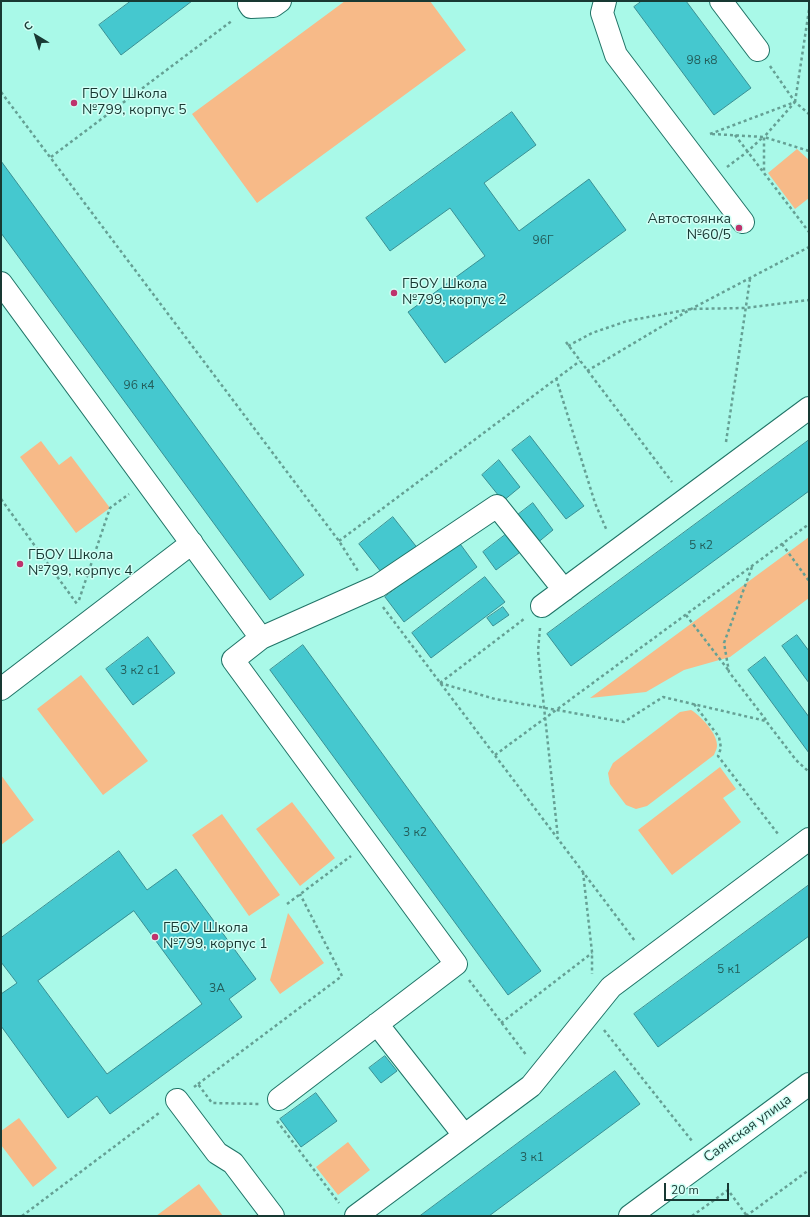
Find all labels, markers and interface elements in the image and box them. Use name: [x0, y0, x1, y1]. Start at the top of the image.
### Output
north arrow: [16, 16, 56, 56]
text: С: [21, 18, 36, 34]
house number: 98 к8: [687, 54, 717, 68]
place label: ГБОУ Школа №799, корпус 5: [82, 87, 187, 120]
marker: ГБОУ Школа №799, корпус 5: [69, 98, 79, 108]
place label: Автостоянка №60/5: [647, 212, 731, 244]
marker: Автостоянка №60/5: [734, 223, 744, 233]
house number: 96Г: [533, 234, 553, 248]
place label: ГБОУ Школа №799, корпус 2: [402, 277, 507, 310]
marker: ГБОУ Школа №799, корпус 2: [389, 288, 399, 298]
house number: 96 к4: [124, 379, 154, 393]
house number: 5 к2: [689, 539, 713, 553]
place label: ГБОУ Школа №799, корпус 4: [28, 548, 133, 580]
marker: ГБОУ Школа №799, корпус 4: [15, 559, 25, 569]
house number: 3 к2 с1: [120, 664, 160, 678]
house number: 3 к2: [403, 826, 427, 840]
place label: ГБОУ Школа №799, корпус 1: [163, 921, 268, 954]
marker: ГБОУ Школа №799, корпус 1: [150, 932, 160, 942]
house number: 5 к1: [717, 963, 741, 977]
house number: 3А: [209, 982, 225, 996]
street label: Саянская улица: [701, 1092, 795, 1166]
house number: 3 к1: [520, 1151, 544, 1165]
scale bar: [666, 1175, 731, 1201]
text: 20 m: [671, 1182, 699, 1198]

